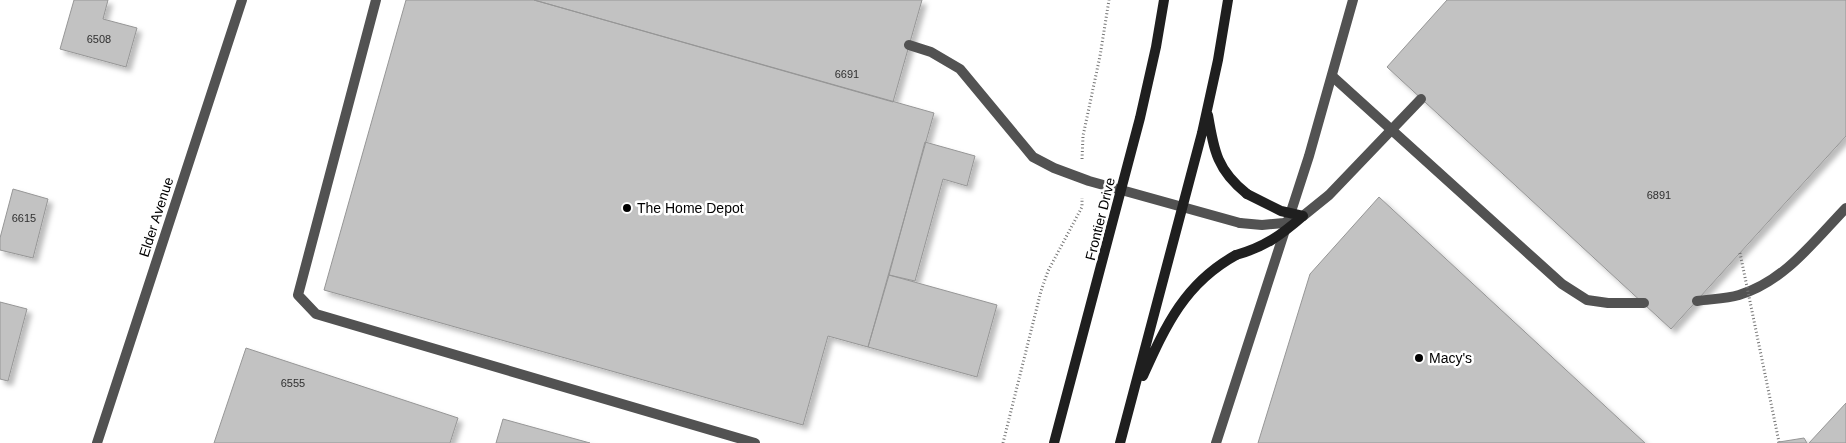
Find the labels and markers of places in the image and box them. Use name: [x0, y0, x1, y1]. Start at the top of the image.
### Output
place label: The Home Depot: [637, 200, 744, 216]
marker: The Home Depot: [621, 202, 633, 214]
place label: Macy's: [1429, 350, 1472, 366]
marker: Macy's: [1413, 352, 1425, 364]

